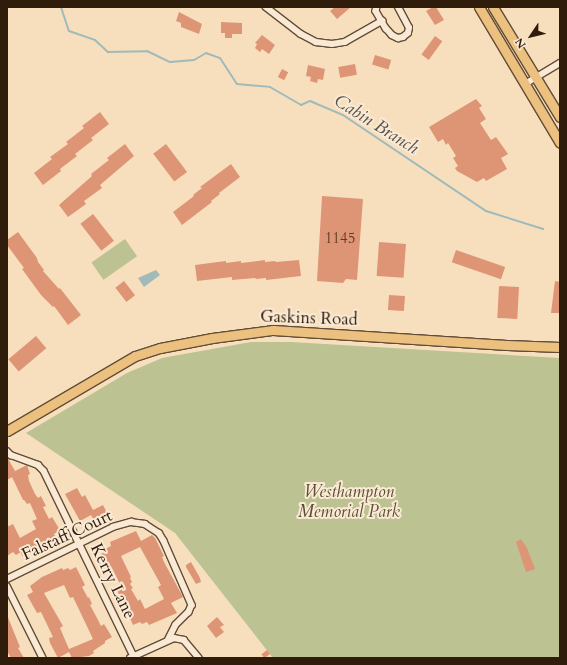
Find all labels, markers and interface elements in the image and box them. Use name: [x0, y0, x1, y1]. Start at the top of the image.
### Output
north arrow: [511, 16, 551, 56]
text: N: [512, 35, 530, 51]
water label: Cabin Branch: [330, 90, 422, 160]
house number: 1145: [325, 230, 355, 248]
street label: Gaskins Road: [260, 306, 358, 330]
park label: Westhampton Memorial Park: [298, 482, 400, 522]
street label: Falstaff Court: [18, 505, 116, 565]
street label: Kerry Lane: [86, 540, 140, 622]

